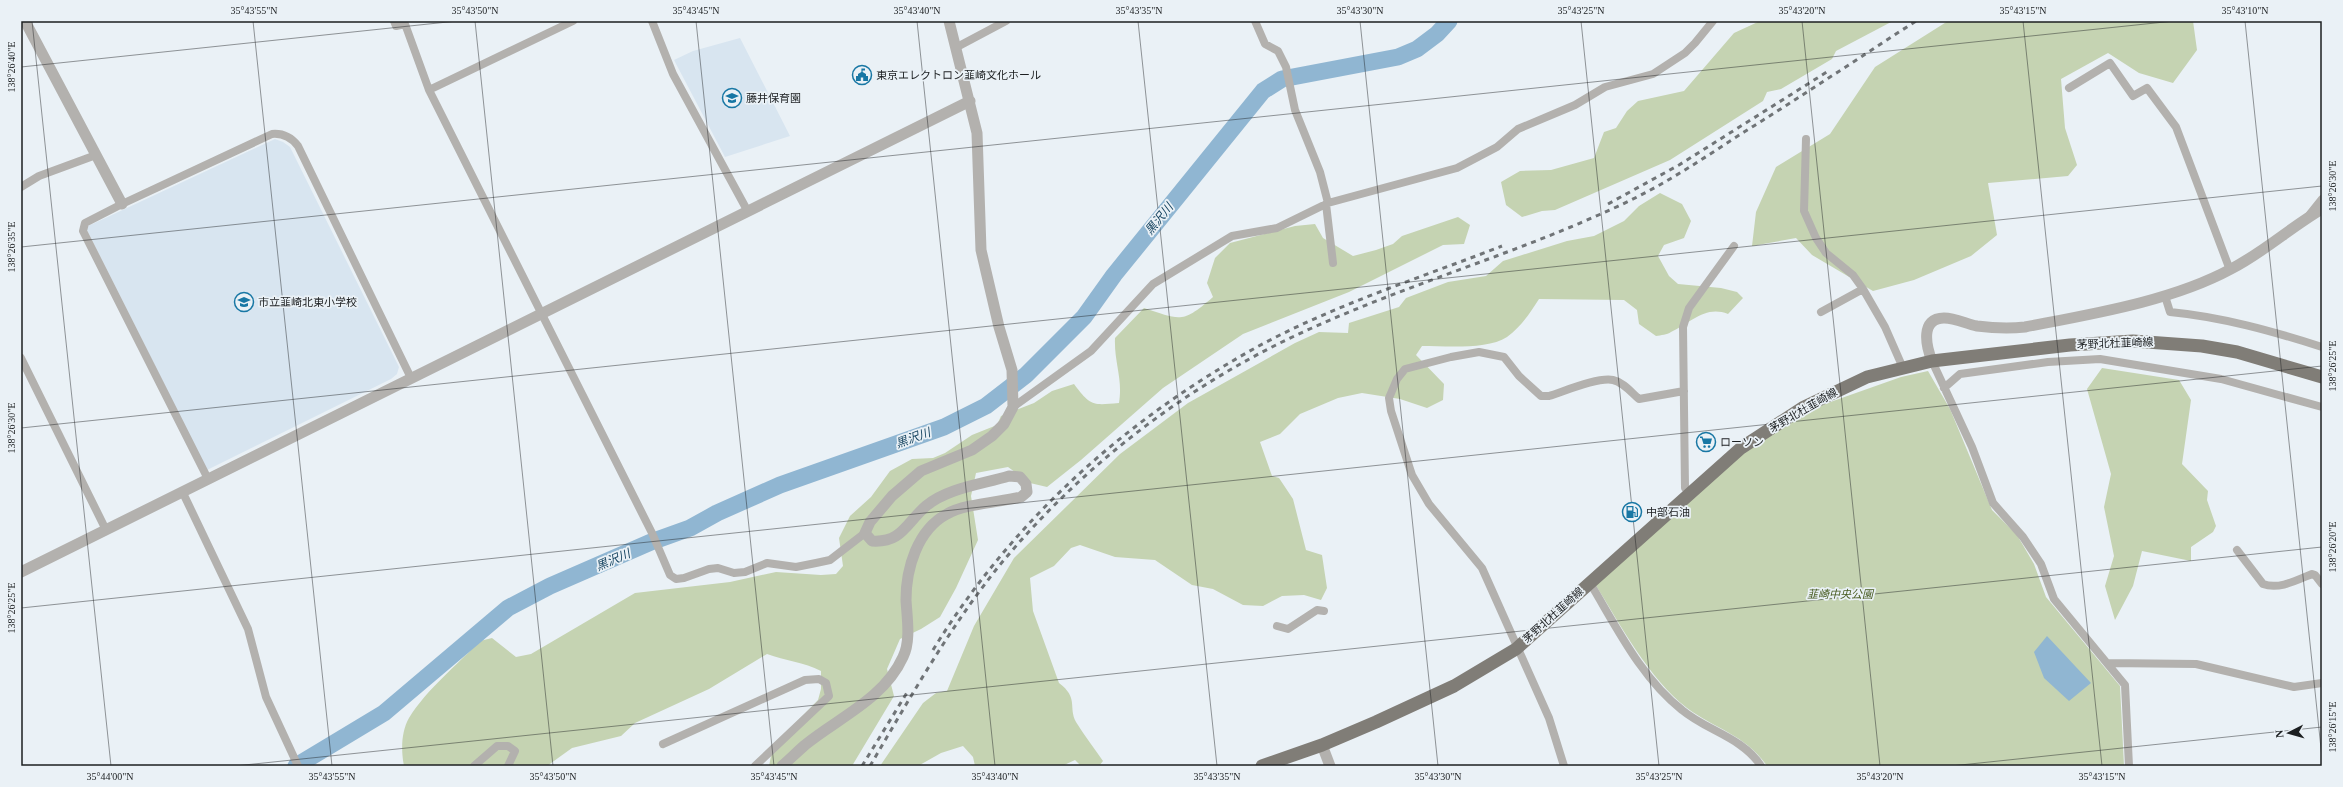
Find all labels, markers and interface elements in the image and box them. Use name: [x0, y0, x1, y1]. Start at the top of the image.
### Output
text: 35°43'55"N: [230, 5, 278, 16]
text: 35°43'50"N: [451, 5, 499, 16]
text: 35°43'45"N: [672, 5, 720, 16]
text: 35°43'40"N: [893, 5, 941, 16]
text: 35°43'35"N: [1115, 5, 1163, 16]
text: 35°43'30"N: [1336, 5, 1384, 16]
text: 35°43'25"N: [1557, 5, 1605, 16]
text: 35°43'20"N: [1778, 5, 1826, 16]
text: 35°43'15"N: [1999, 5, 2047, 16]
text: 35°43'10"N: [2221, 5, 2269, 16]
text: 138°26'40"E: [6, 42, 17, 93]
public building icon: 東京エレクトロン韮崎文化ホール: [851, 64, 873, 86]
place label: 東京エレクトロン韮崎文化ホール: [876, 69, 1041, 81]
school or university icon: 藤井保育園: [721, 87, 743, 109]
place label: 藤井保育園: [746, 92, 801, 104]
text: 138°26'30"E: [2327, 161, 2338, 212]
water label: 黒沢川: [1142, 199, 1177, 237]
text: 138°26'35"E: [6, 222, 17, 273]
school or university icon: 市立韮崎北東小学校: [233, 291, 255, 313]
place label: 市立韮崎北東小学校: [258, 296, 357, 308]
street label: 茅野北杜韮崎線: [2076, 336, 2154, 350]
text: 138°26'25"E: [2327, 341, 2338, 392]
street label: 茅野北杜韮崎線: [1767, 386, 1839, 434]
text: 138°26'30"E: [6, 403, 17, 454]
water label: 黒沢川: [894, 425, 934, 451]
supermarket icon: ローソン: [1695, 431, 1717, 453]
place label: ローソン: [1720, 436, 1764, 448]
fuel station icon: 中部石油: [1621, 501, 1643, 523]
place label: 中部石油: [1646, 506, 1690, 518]
text: 138°26'20"E: [2327, 522, 2338, 573]
water label: 黒沢川: [594, 546, 634, 573]
text: 138°26'25"E: [6, 583, 17, 634]
street label: 茅野北杜韮崎線: [1520, 585, 1586, 645]
park label: 韮崎中央公園: [1807, 588, 1875, 600]
text: 138°26'15"E: [2327, 702, 2338, 753]
north arrow: [2269, 713, 2309, 753]
text: N: [2273, 729, 2285, 739]
text: 35°44'00"N: [86, 771, 134, 782]
text: 35°43'55"N: [308, 771, 356, 782]
text: 35°43'50"N: [529, 771, 577, 782]
text: 35°43'45"N: [750, 771, 798, 782]
text: 35°43'40"N: [971, 771, 1019, 782]
text: 35°43'35"N: [1193, 771, 1241, 782]
text: 35°43'30"N: [1414, 771, 1462, 782]
text: 35°43'25"N: [1635, 771, 1683, 782]
text: 35°43'20"N: [1856, 771, 1904, 782]
text: 35°43'15"N: [2078, 771, 2126, 782]

